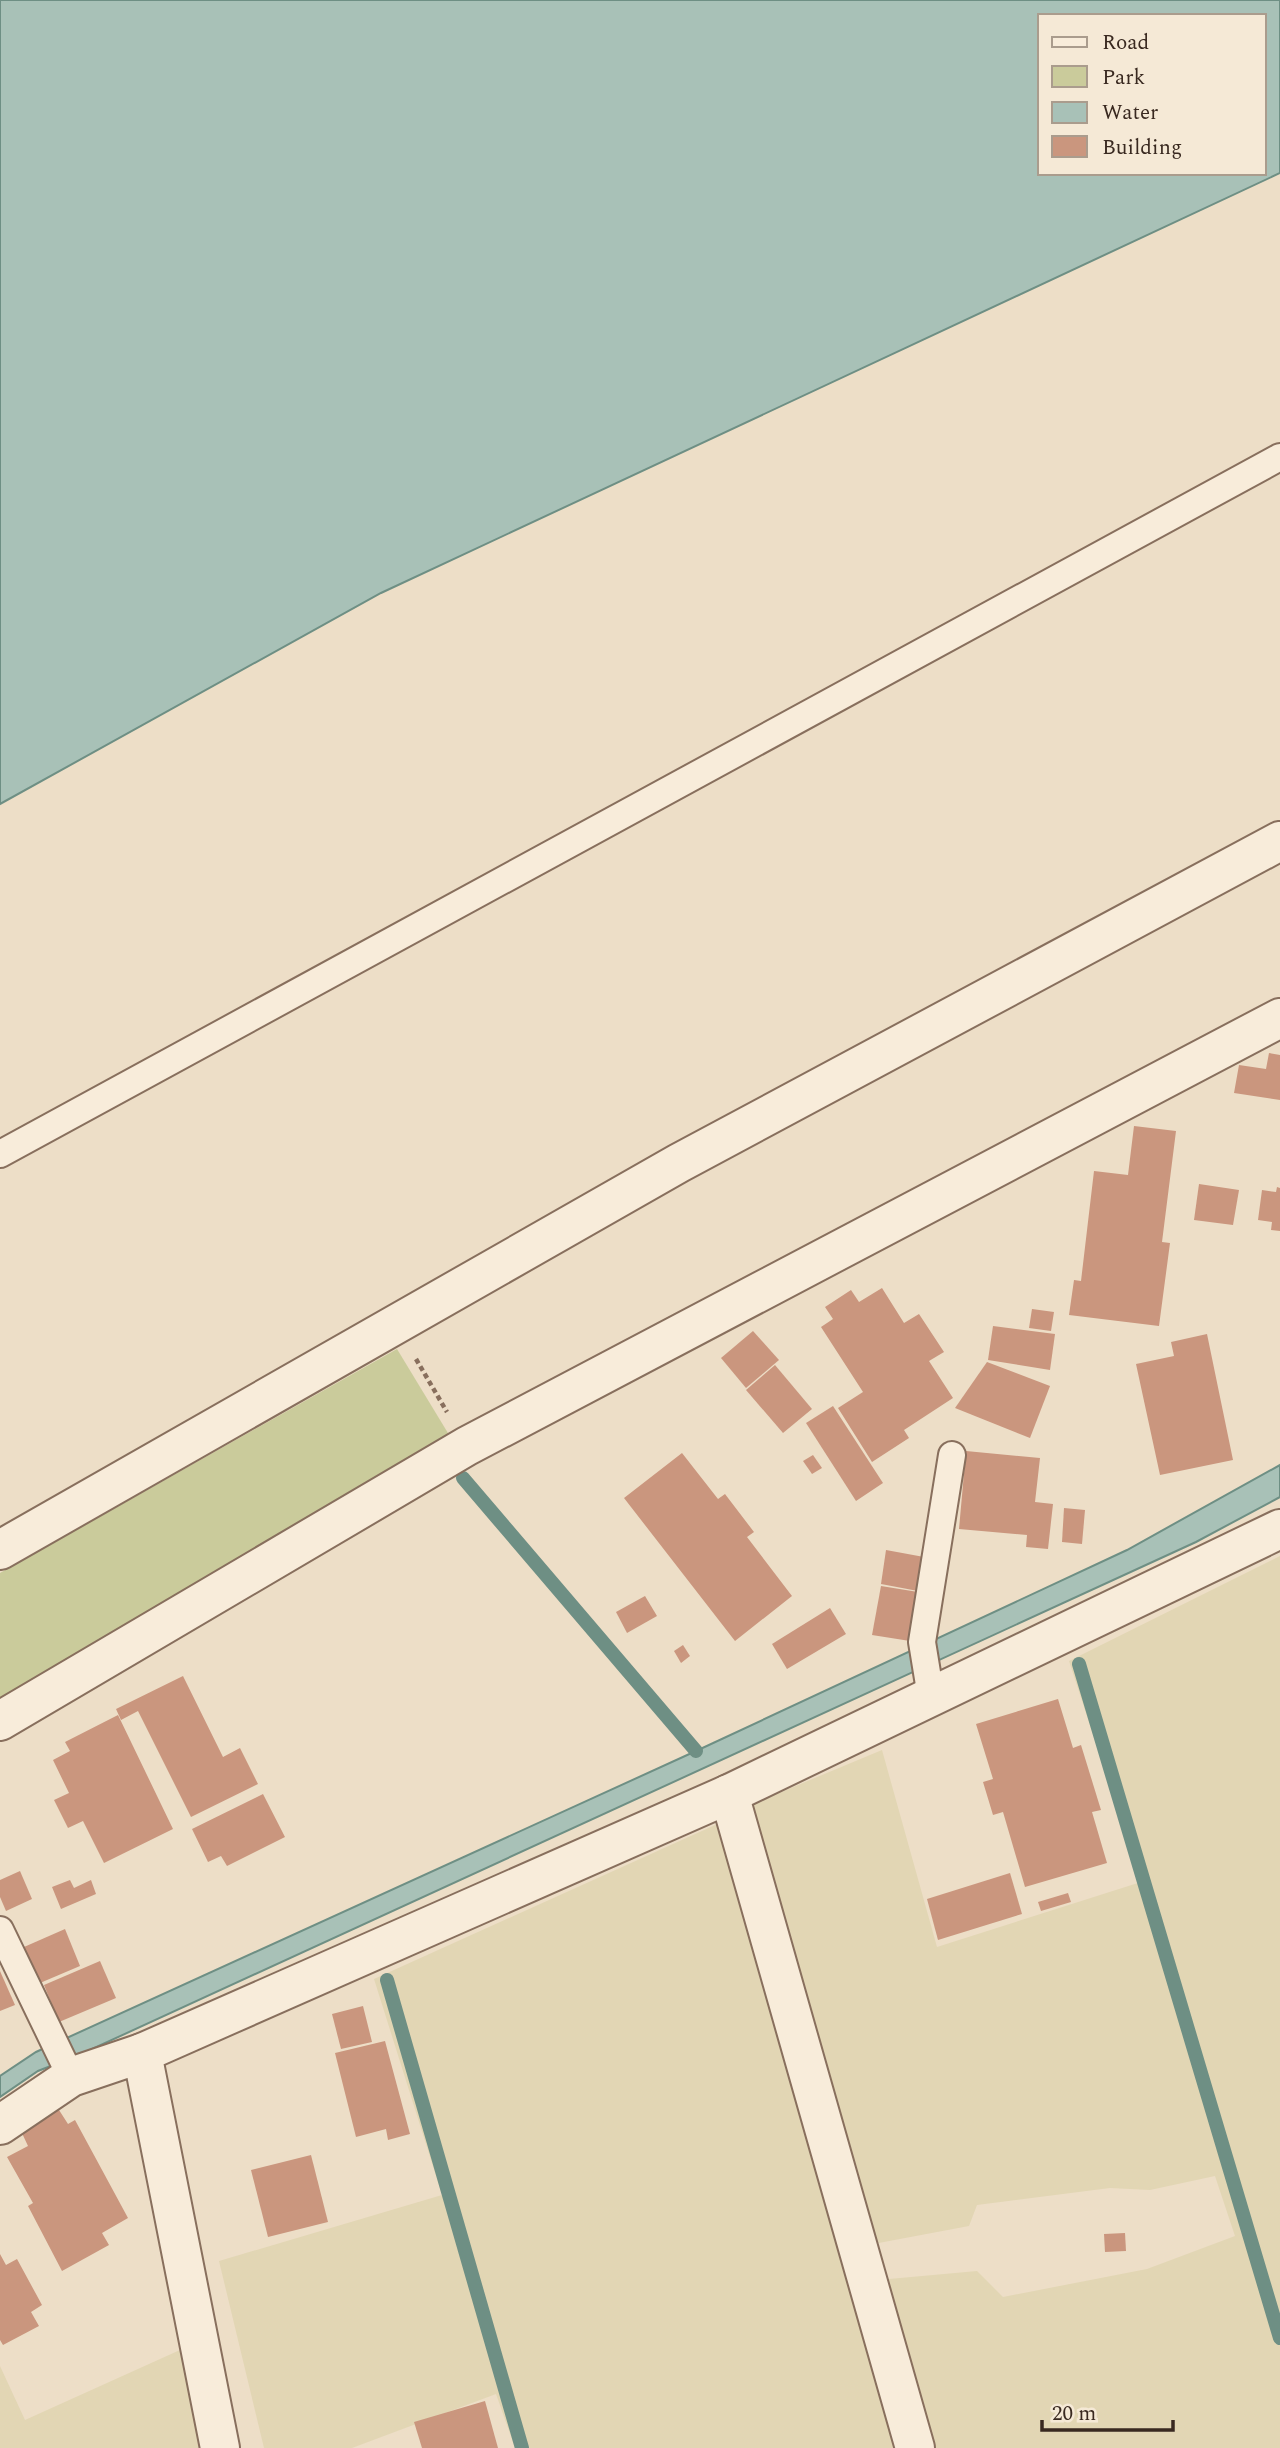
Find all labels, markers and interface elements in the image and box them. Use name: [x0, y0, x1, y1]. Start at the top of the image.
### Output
legend: [1038, 14, 1266, 175]
text: Road: [1102, 27, 1149, 59]
text: Park: [1102, 62, 1146, 94]
text: Water: [1102, 97, 1158, 129]
text: Building: [1102, 132, 1182, 164]
scale bar: [1042, 2388, 1173, 2432]
text: 20 m: [1052, 2398, 1096, 2430]

